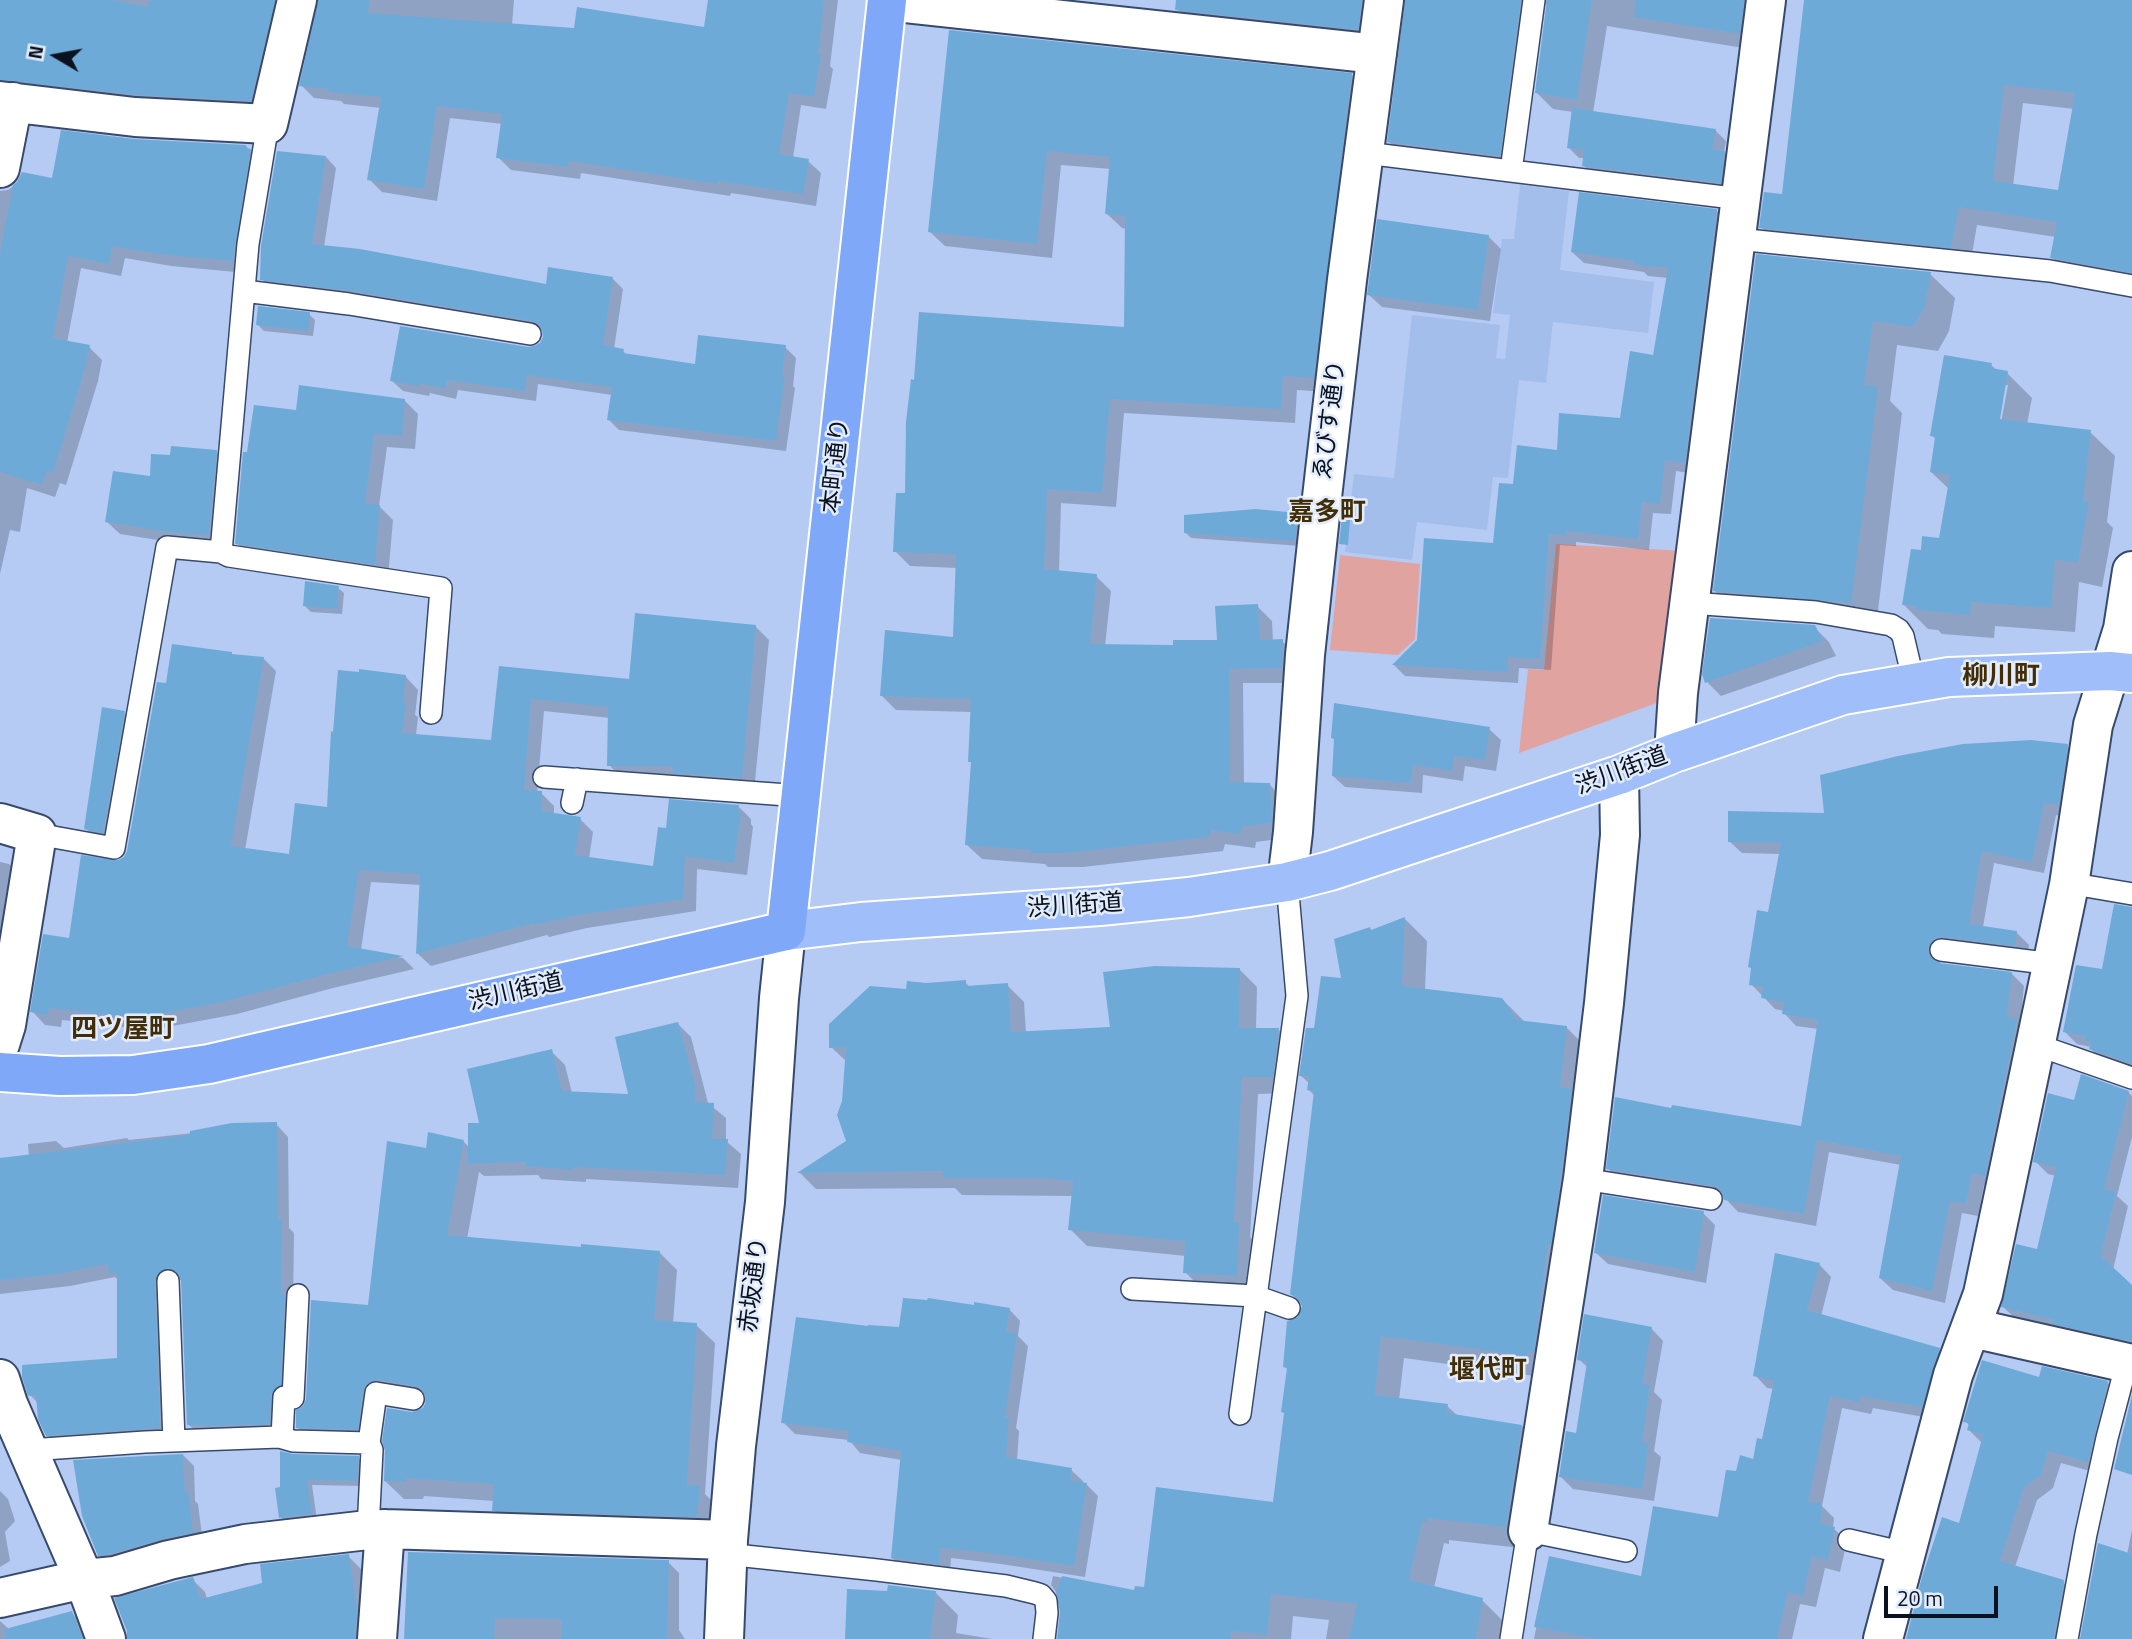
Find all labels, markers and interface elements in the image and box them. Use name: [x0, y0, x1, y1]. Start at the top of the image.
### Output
north arrow: [21, 21, 91, 91]
text: N: [19, 43, 50, 61]
street label: ゑびす通り: [1309, 359, 1353, 481]
street label: 本町通り: [818, 417, 856, 515]
district label: 嘉多町: [1288, 498, 1366, 530]
district label: 柳川町: [1962, 662, 2040, 694]
street label: 渋川街道: [1572, 742, 1672, 802]
street label: 渋川街道: [1026, 889, 1124, 925]
street label: 渋川街道: [466, 968, 566, 1018]
district label: 四ツ屋町: [71, 1015, 175, 1047]
street label: 赤坂通り: [735, 1236, 775, 1334]
district label: 堰代町: [1449, 1356, 1527, 1388]
scale bar: [1887, 1572, 2001, 1616]
text: 20 m: [1897, 1582, 1943, 1614]

